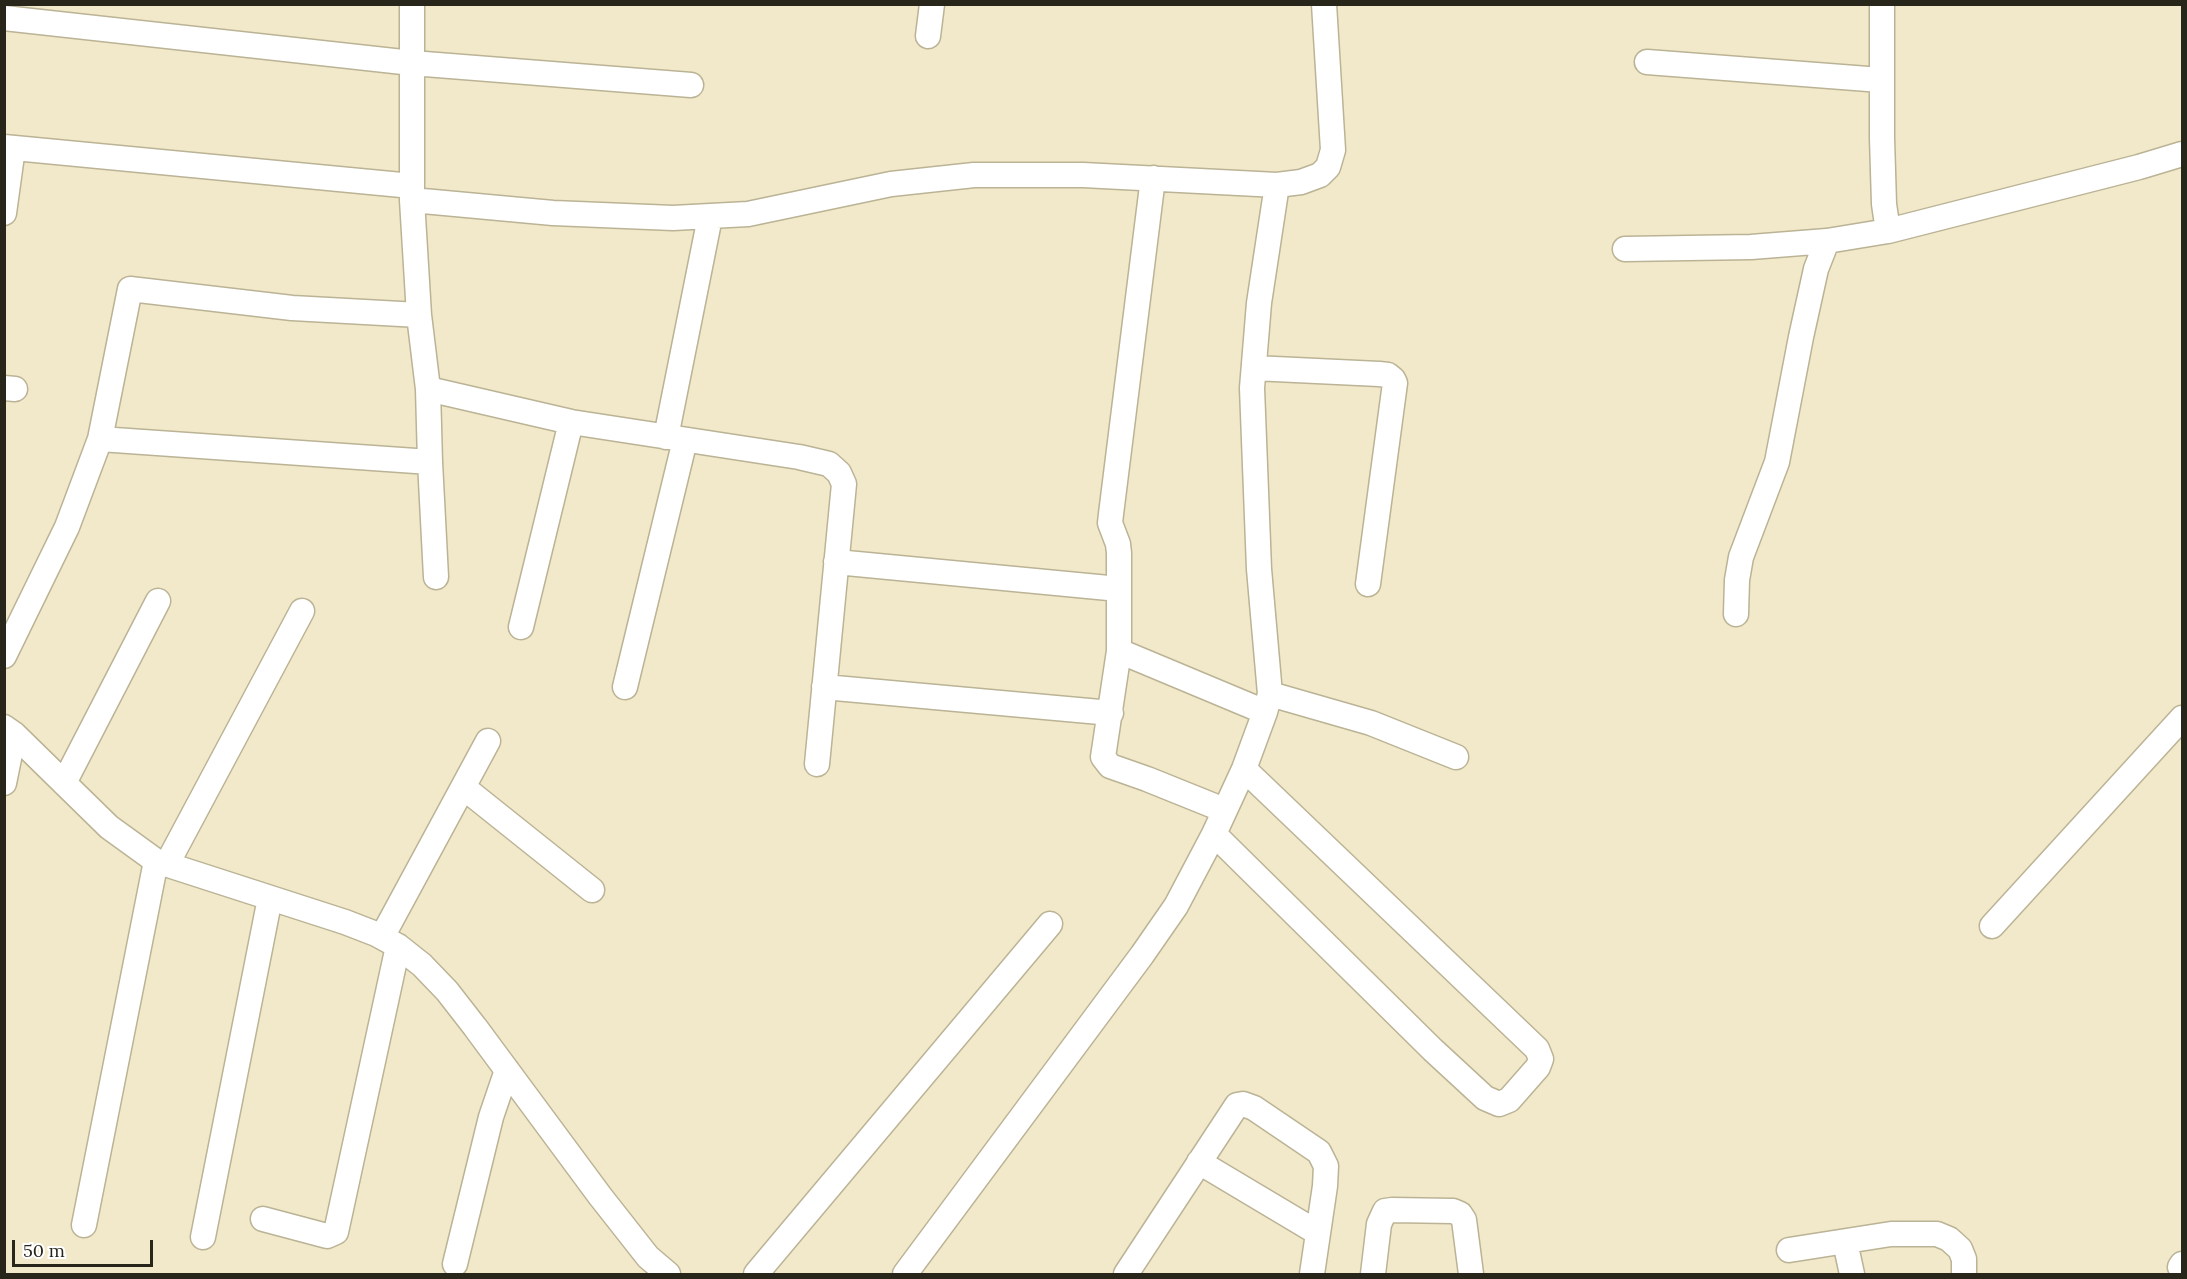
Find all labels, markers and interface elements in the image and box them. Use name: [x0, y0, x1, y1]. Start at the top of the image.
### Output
scale bar: [15, 1228, 156, 1266]
text: 50 m: [23, 1239, 65, 1262]

